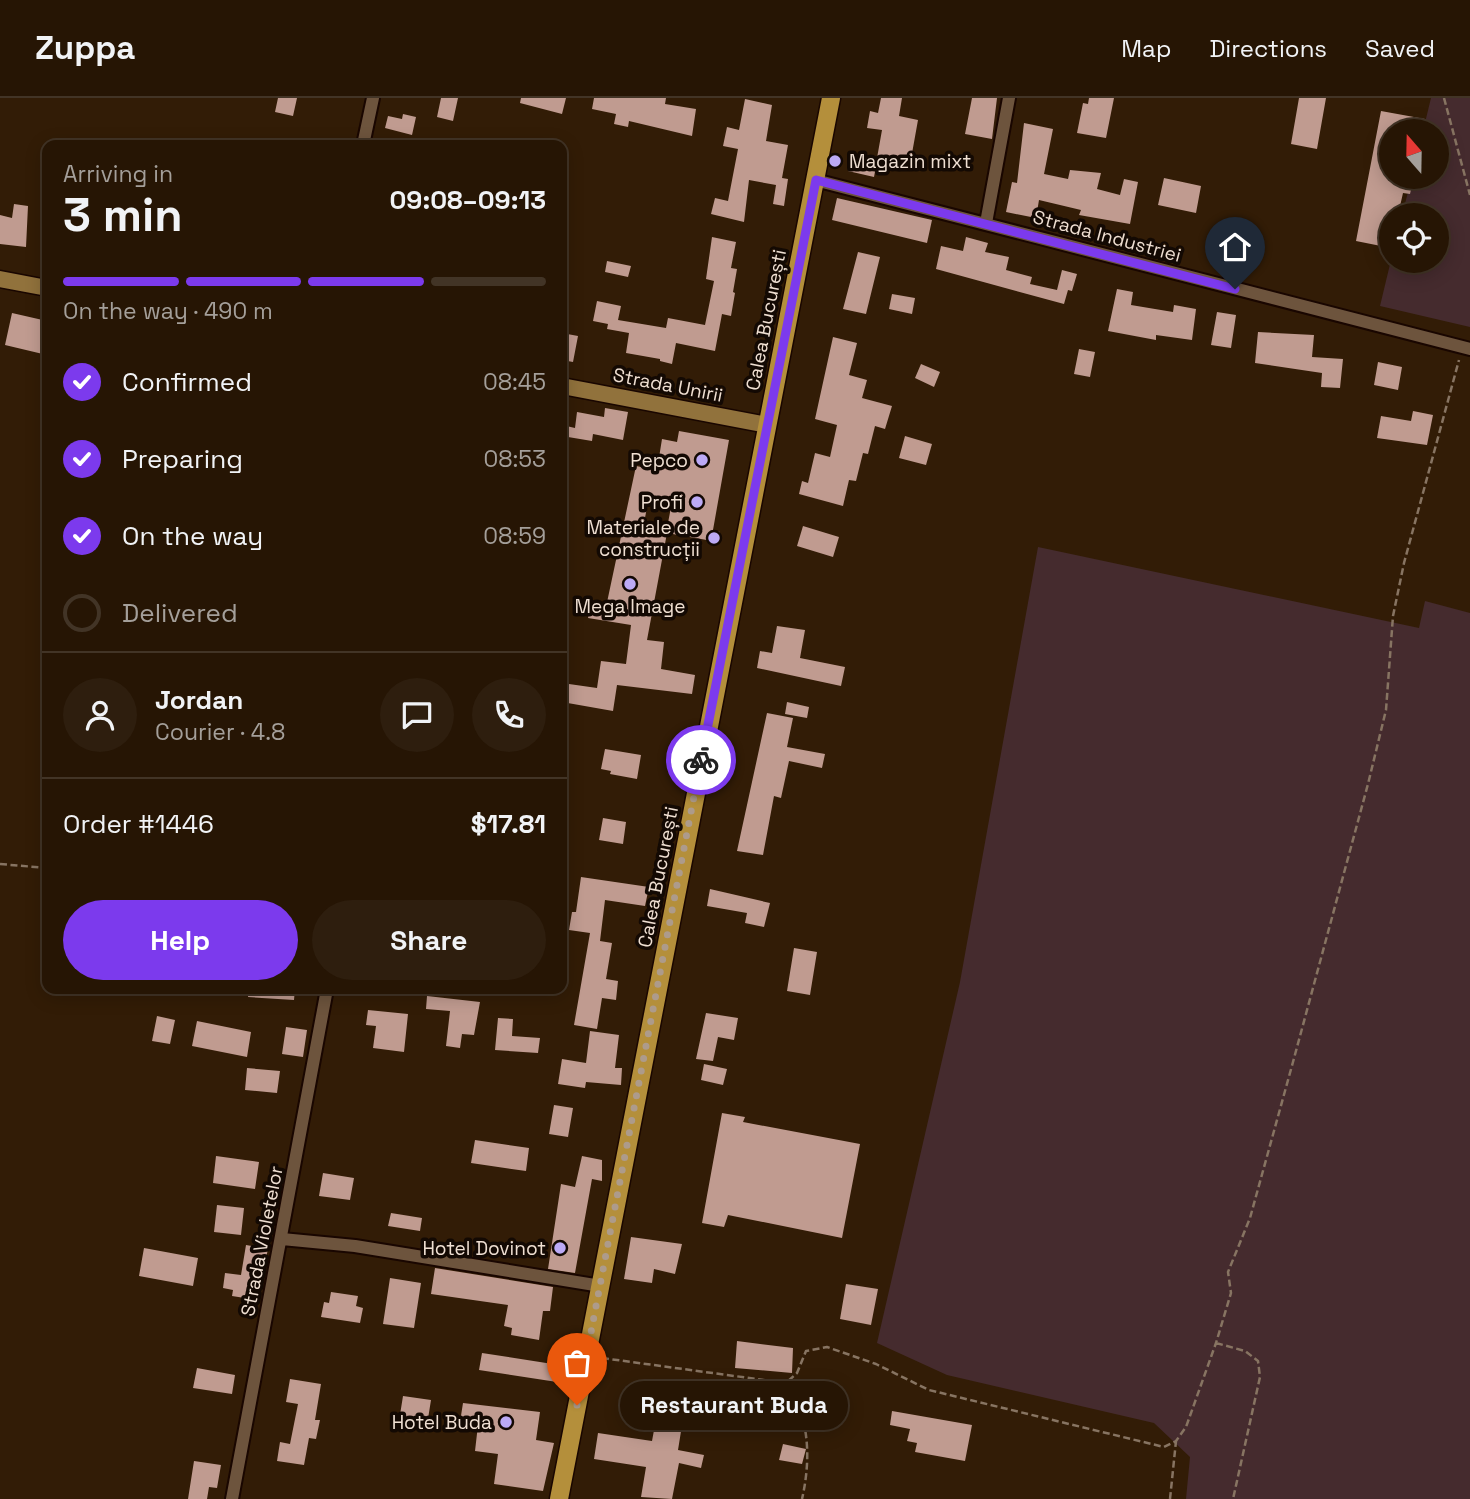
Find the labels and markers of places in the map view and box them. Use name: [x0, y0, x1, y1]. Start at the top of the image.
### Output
place label: Magazin mixt: [849, 149, 971, 174]
marker: Magazin mixt: [827, 153, 843, 169]
pin: [1205, 217, 1265, 289]
place label: Pepco: [630, 448, 688, 473]
marker: Pepco: [694, 452, 710, 468]
place label: Profi: [641, 490, 683, 515]
marker: Profi: [689, 494, 705, 510]
place label: Materiale de construcții: [587, 515, 700, 562]
marker: Materiale de construcții: [706, 530, 722, 546]
marker: Mega Image: [622, 576, 638, 592]
place label: Mega Image: [575, 594, 685, 619]
place label: Hotel Dovinot: [422, 1236, 546, 1261]
marker: Hotel Dovinot: [552, 1240, 568, 1256]
pin: [547, 1333, 607, 1405]
callout: Restaurant Buda: [619, 1380, 846, 1430]
place label: Hotel Buda: [392, 1410, 492, 1435]
marker: Hotel Buda: [498, 1414, 514, 1430]

